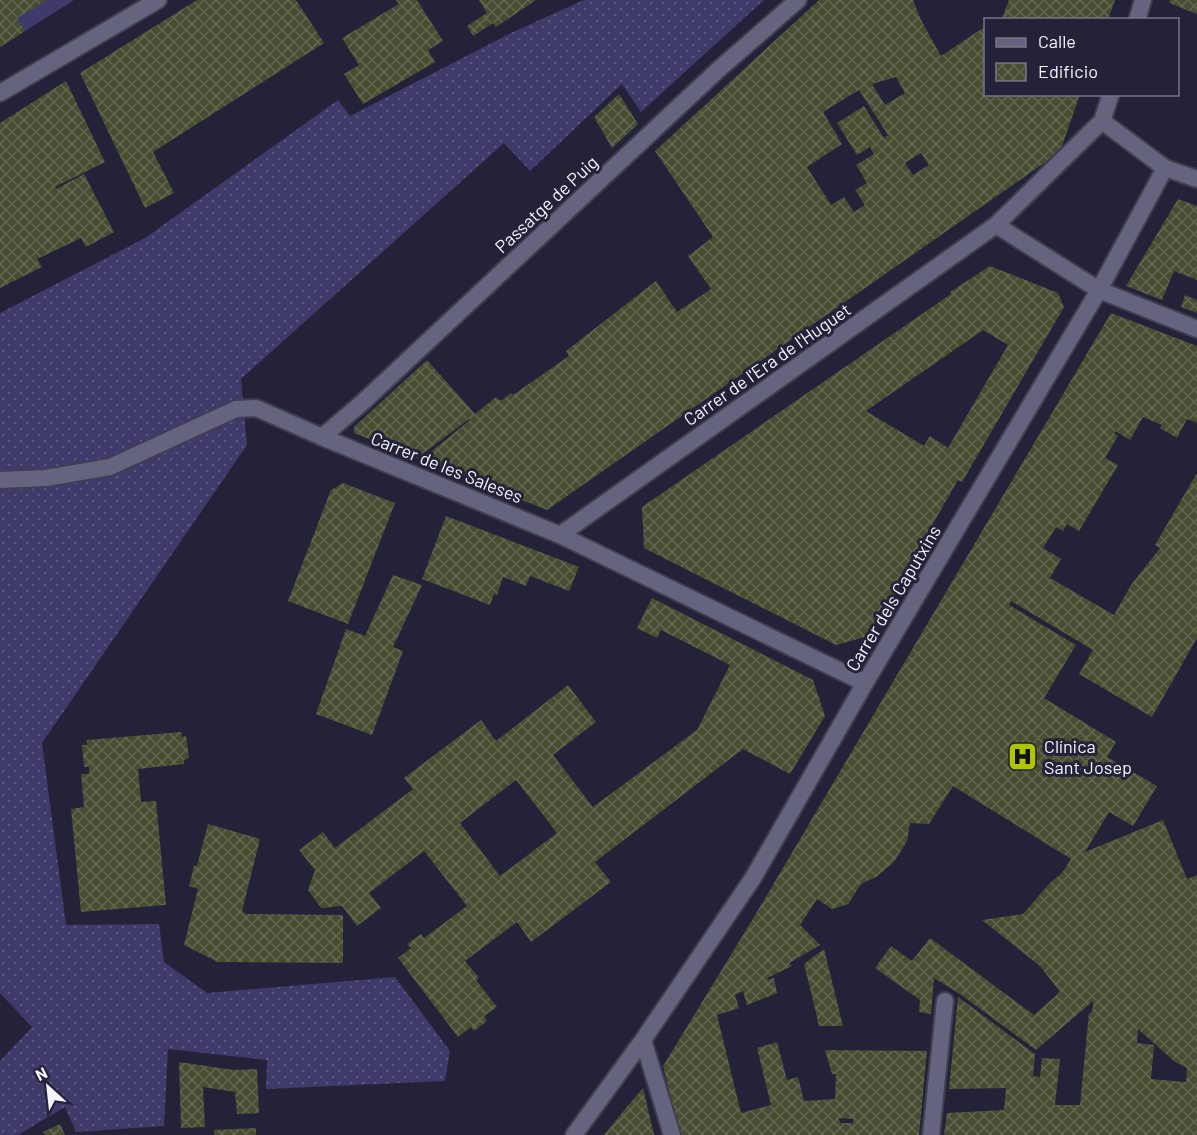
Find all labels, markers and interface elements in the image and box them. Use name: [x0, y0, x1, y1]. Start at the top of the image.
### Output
legend: [984, 18, 1179, 96]
text: Calle: [1038, 30, 1076, 52]
text: Edificio: [1038, 60, 1098, 82]
street label: Passatge de Puig: [490, 151, 602, 257]
street label: Carrer de l'Era de l'Huguet: [679, 298, 855, 430]
street label: Carrer de les Saleses: [368, 427, 526, 507]
street label: Carrer dels Caputxins: [841, 521, 945, 675]
place label: Clínica Sant Josep: [1044, 735, 1132, 778]
hospital icon: Clínica Sant Josep: [1007, 740, 1039, 772]
north arrow: [18, 1057, 78, 1117]
text: N: [32, 1062, 50, 1084]

